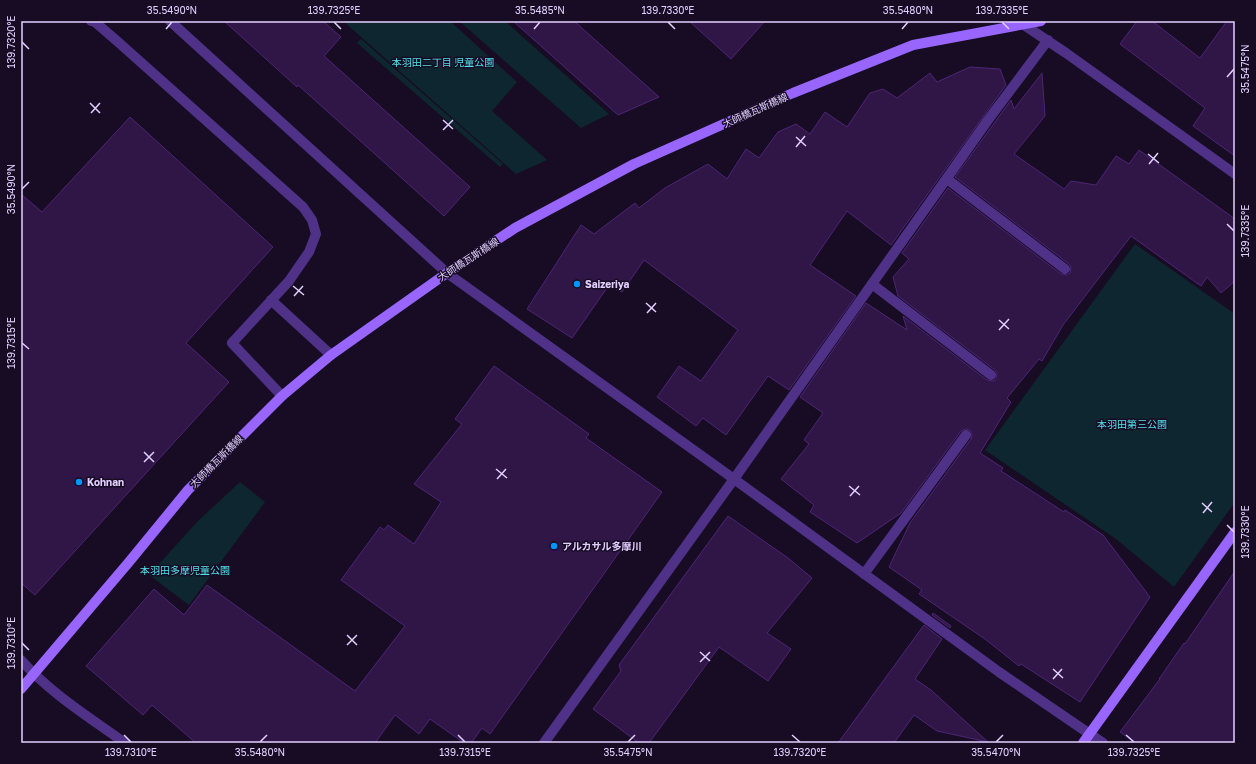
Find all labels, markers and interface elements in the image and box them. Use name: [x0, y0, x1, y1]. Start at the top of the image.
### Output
text: 35.5490°N: [147, 4, 197, 16]
text: 139.7325°E: [308, 4, 360, 16]
text: 35.5485°N: [515, 4, 565, 16]
text: 139.7330°E: [642, 4, 694, 16]
text: 35.5480°N: [883, 4, 933, 16]
text: 139.7335°E: [976, 4, 1028, 16]
text: 139.7320°E: [5, 16, 17, 68]
text: 35.5475°N: [1239, 44, 1251, 94]
park label: 本羽田二丁目 児童公園: [392, 56, 494, 68]
street label: 大師橋瓦斯橋線: [721, 90, 789, 130]
text: 35.5490°N: [5, 164, 17, 214]
text: 139.7335°E: [1239, 205, 1251, 257]
street label: 大師橋瓦斯橋線: [435, 235, 501, 283]
place label: Saizeriya: [585, 278, 629, 290]
marker: Saizeriya: [572, 279, 582, 289]
text: 139.7315°E: [5, 317, 17, 369]
park label: 本羽田第三公園: [1097, 418, 1167, 430]
street label: 大師橋瓦斯橋線: [187, 432, 245, 490]
place label: Kohnan: [87, 476, 124, 488]
marker: Kohnan: [74, 477, 84, 487]
text: 139.7330°E: [1239, 506, 1251, 558]
place label: アルカサル多摩川: [562, 540, 642, 552]
marker: アルカサル多摩川: [549, 541, 559, 551]
park label: 本羽田多摩児童公園: [140, 564, 230, 576]
text: 139.7310°E: [5, 617, 17, 669]
text: 139.7310°E: [105, 746, 157, 758]
text: 35.5480°N: [235, 746, 285, 758]
text: 139.7315°E: [439, 746, 491, 758]
text: 35.5475°N: [603, 746, 653, 758]
text: 139.7320°E: [774, 746, 826, 758]
text: 35.5470°N: [971, 746, 1021, 758]
text: 139.7325°E: [1108, 746, 1160, 758]

